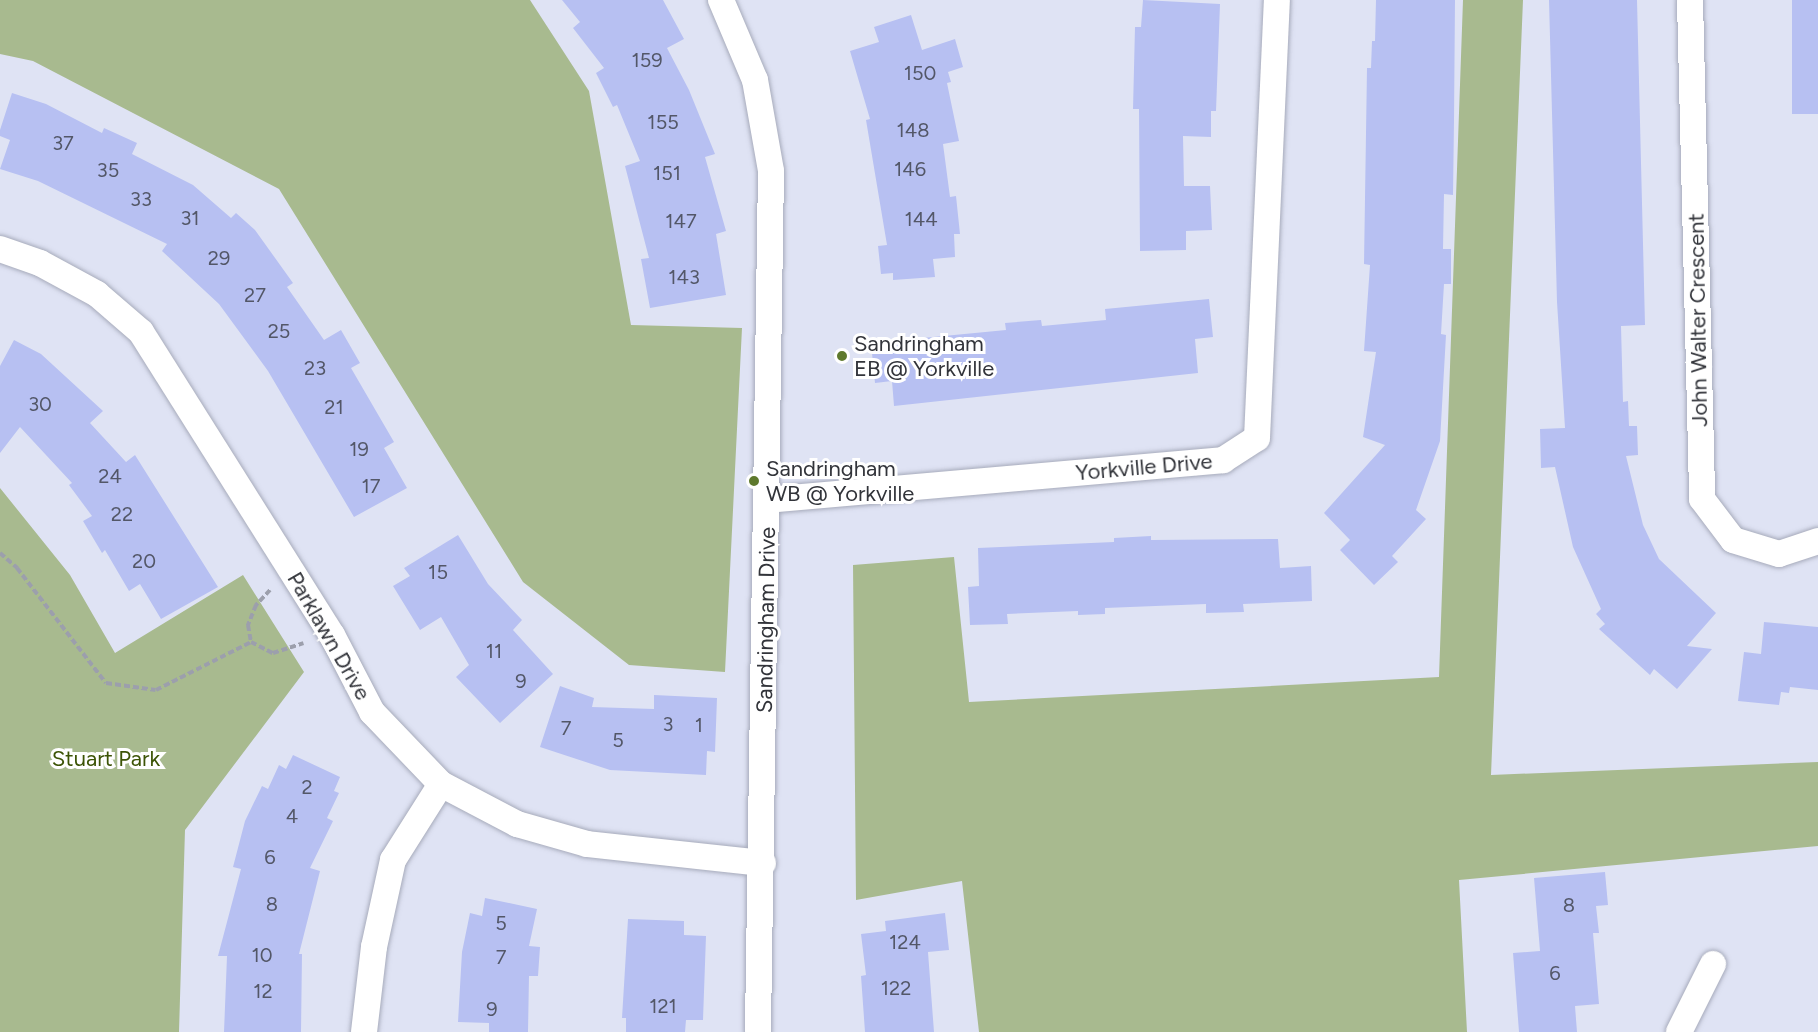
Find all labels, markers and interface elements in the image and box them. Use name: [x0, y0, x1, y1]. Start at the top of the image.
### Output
house number: 159: [631, 48, 663, 72]
house number: 150: [904, 61, 936, 85]
house number: 155: [647, 110, 679, 134]
house number: 148: [897, 118, 929, 142]
house number: 37: [52, 131, 74, 155]
house number: 146: [894, 157, 926, 181]
house number: 35: [97, 158, 119, 182]
house number: 151: [653, 161, 681, 185]
house number: 33: [130, 187, 152, 211]
house number: 31: [180, 206, 200, 230]
house number: 144: [904, 207, 938, 231]
house number: 147: [665, 209, 697, 233]
street label: John Walter Crescent: [1683, 213, 1713, 427]
house number: 29: [208, 246, 230, 270]
house number: 143: [668, 265, 700, 289]
house number: 27: [244, 283, 266, 307]
house number: 25: [268, 319, 290, 343]
place label: Sandringham EB @ Yorkville: [854, 330, 994, 382]
marker: Sandringham EB @ Yorkville: [835, 349, 849, 363]
house number: 23: [304, 356, 326, 380]
house number: 30: [28, 392, 52, 416]
house number: 21: [324, 395, 344, 419]
house number: 19: [349, 437, 369, 461]
street label: Yorkville Drive: [1074, 448, 1214, 486]
place label: Sandringham WB @ Yorkville: [766, 455, 914, 506]
house number: 24: [98, 464, 122, 488]
house number: 17: [362, 474, 380, 498]
marker: Sandringham WB @ Yorkville: [747, 474, 761, 488]
house number: 22: [111, 502, 133, 526]
street label: Sandringham Drive: [751, 527, 781, 713]
house number: 20: [132, 549, 156, 573]
house number: 15: [428, 560, 448, 584]
street label: Parklawn Drive: [282, 567, 376, 705]
house number: 11: [486, 639, 502, 663]
house number: 9: [515, 669, 527, 693]
house number: 3: [663, 712, 673, 736]
house number: 1: [695, 713, 703, 737]
house number: 7: [561, 716, 571, 740]
house number: 5: [612, 728, 624, 752]
park label: Stuart Park: [52, 746, 160, 772]
house number: 2: [301, 775, 313, 799]
house number: 4: [286, 804, 298, 828]
house number: 6: [264, 845, 276, 869]
house number: 8: [266, 892, 278, 916]
house number: 8: [1563, 893, 1575, 917]
house number: 5: [495, 911, 507, 935]
house number: 124: [889, 930, 921, 954]
house number: 10: [251, 943, 273, 967]
house number: 7: [496, 945, 506, 969]
house number: 6: [1549, 961, 1561, 985]
house number: 122: [881, 976, 911, 1000]
house number: 12: [253, 979, 273, 1003]
house number: 121: [649, 994, 677, 1018]
house number: 9: [486, 997, 498, 1021]

